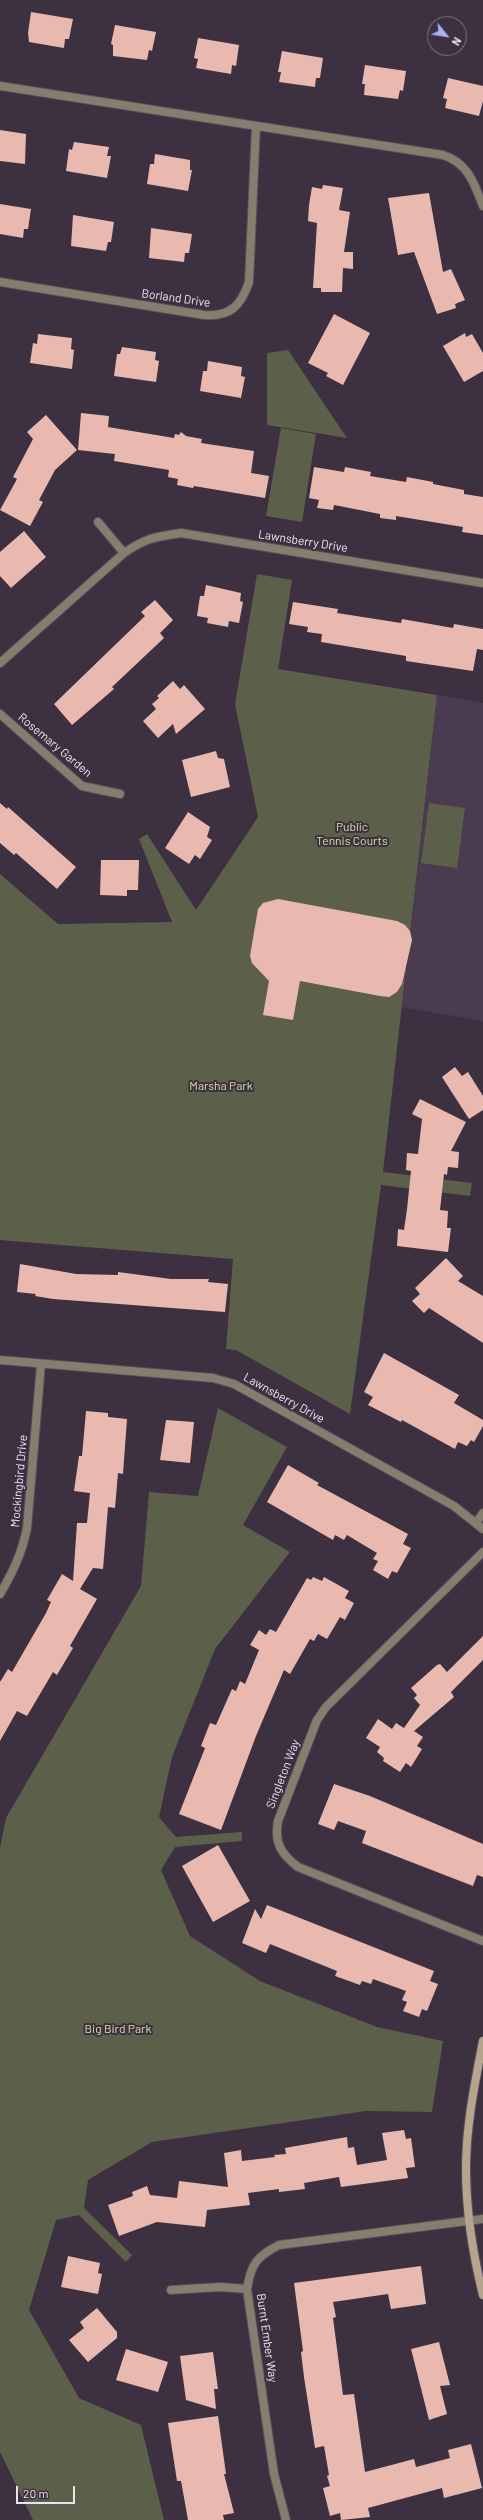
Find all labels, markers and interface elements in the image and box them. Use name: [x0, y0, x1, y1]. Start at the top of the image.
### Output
north arrow: [427, 16, 467, 56]
text: N: [450, 35, 464, 48]
street label: Borland Drive: [141, 286, 211, 310]
street label: Lawnsberry Drive: [257, 527, 349, 555]
street label: Rosemary Garden: [15, 710, 95, 780]
park label: Public Tennis Courts: [316, 820, 388, 848]
park label: Marsha Park: [189, 1079, 253, 1093]
street label: Lawnsberry Drive: [241, 1370, 327, 1426]
street label: Mockingbird Drive: [8, 1434, 30, 1528]
street label: Singleton Way: [263, 1737, 303, 1811]
park label: Big Bird Park: [85, 2022, 151, 2036]
street label: Burnt Ember Way: [254, 2293, 280, 2383]
scale bar: [18, 2478, 77, 2504]
text: 20 m: [23, 2486, 49, 2500]

